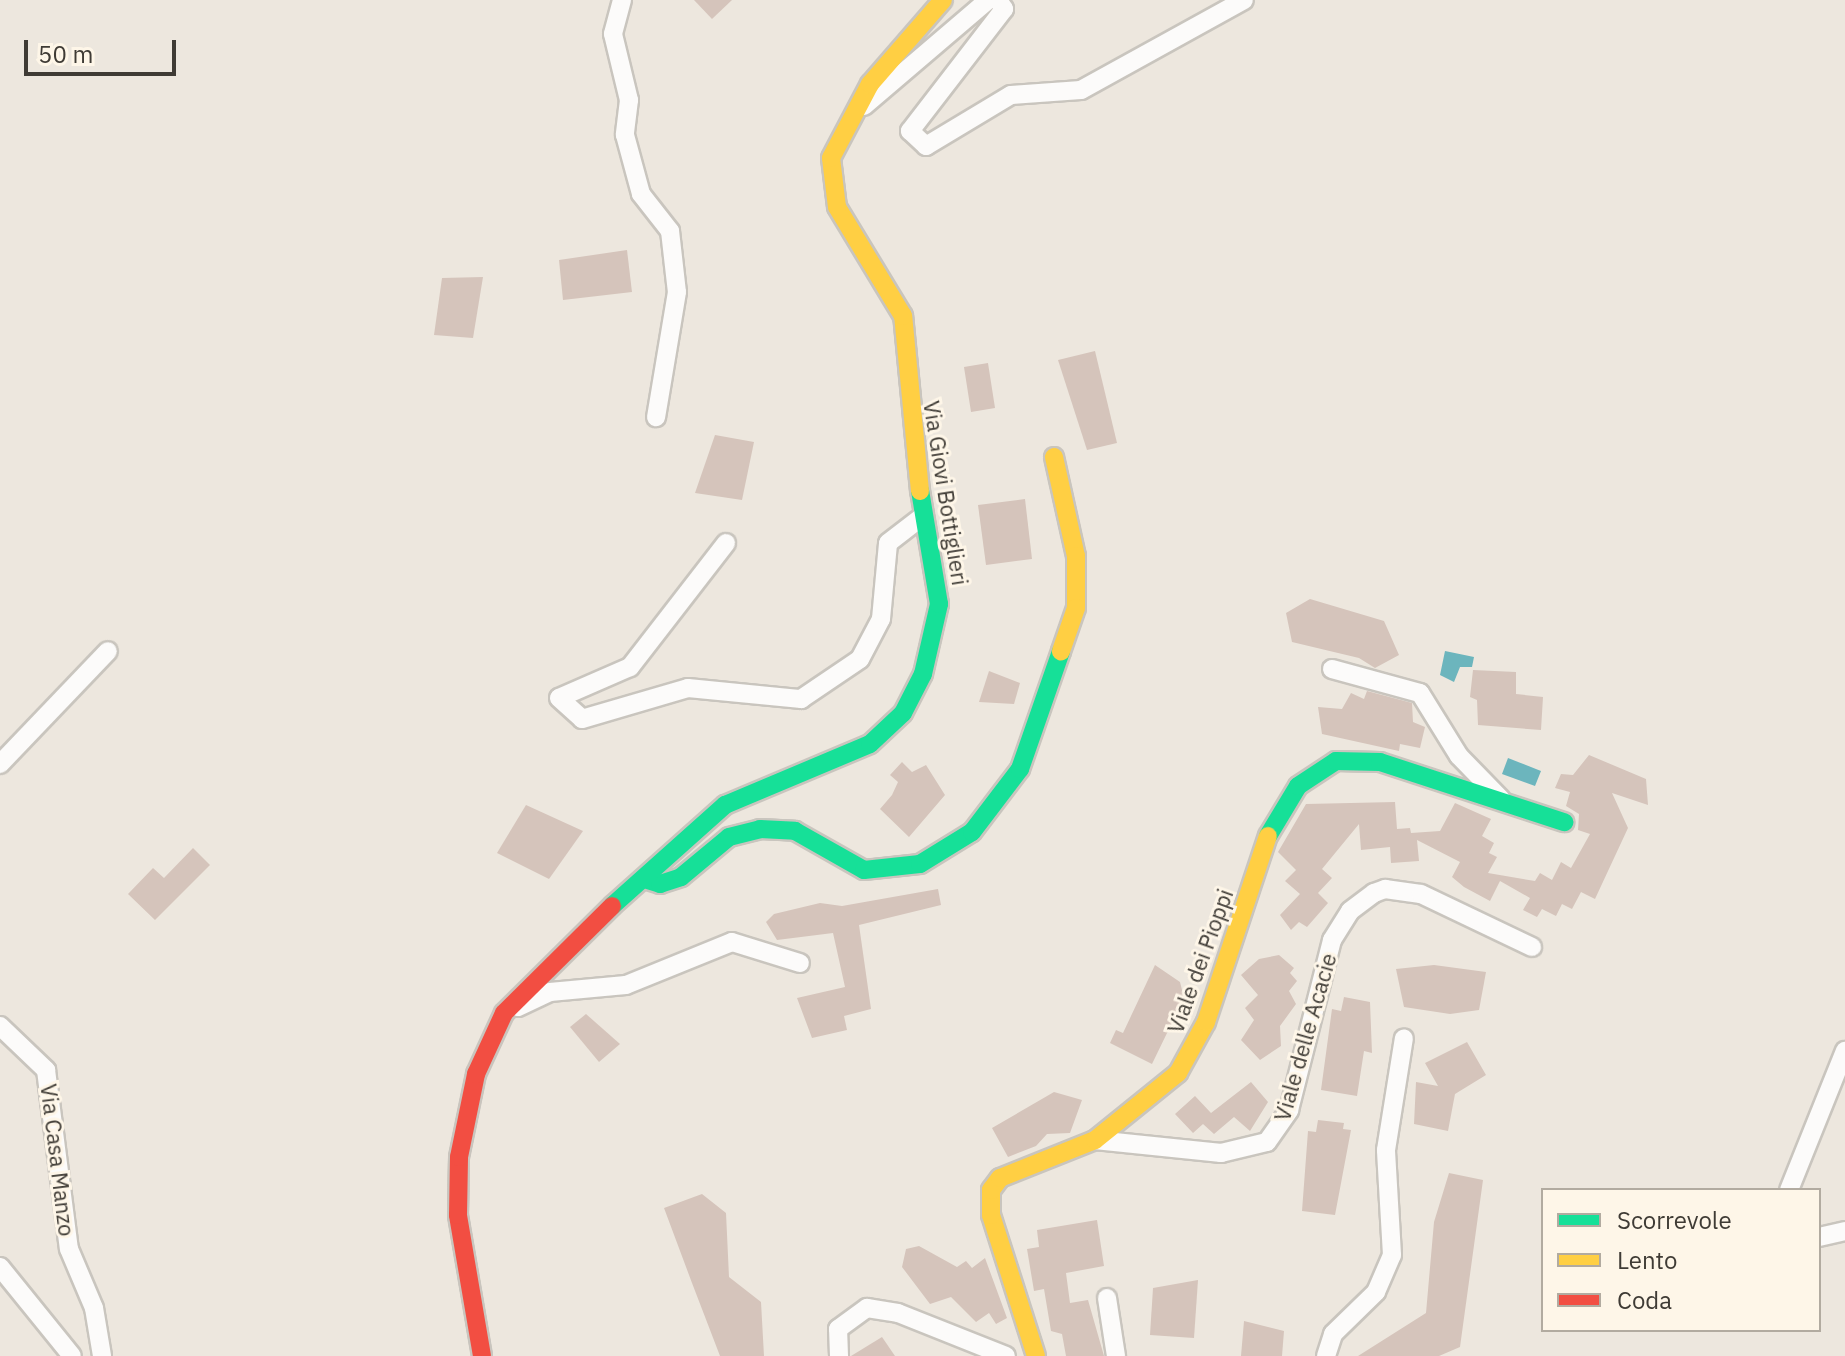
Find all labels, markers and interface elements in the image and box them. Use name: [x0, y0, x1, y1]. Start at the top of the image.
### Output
scale bar: [28, 24, 180, 74]
text: 50 m: [38, 38, 93, 70]
street label: Via Giovi Bottiglieri: [918, 399, 974, 587]
street label: Viale dei Pioppi: [1162, 885, 1238, 1037]
street label: Viale delle Acacie: [1268, 950, 1342, 1124]
street label: Via Casa Manzo: [36, 1082, 80, 1238]
legend: [1541, 1188, 1821, 1332]
text: Scorrevole: [1617, 1204, 1732, 1236]
text: Lento: [1617, 1244, 1677, 1276]
text: Coda: [1617, 1284, 1672, 1316]

